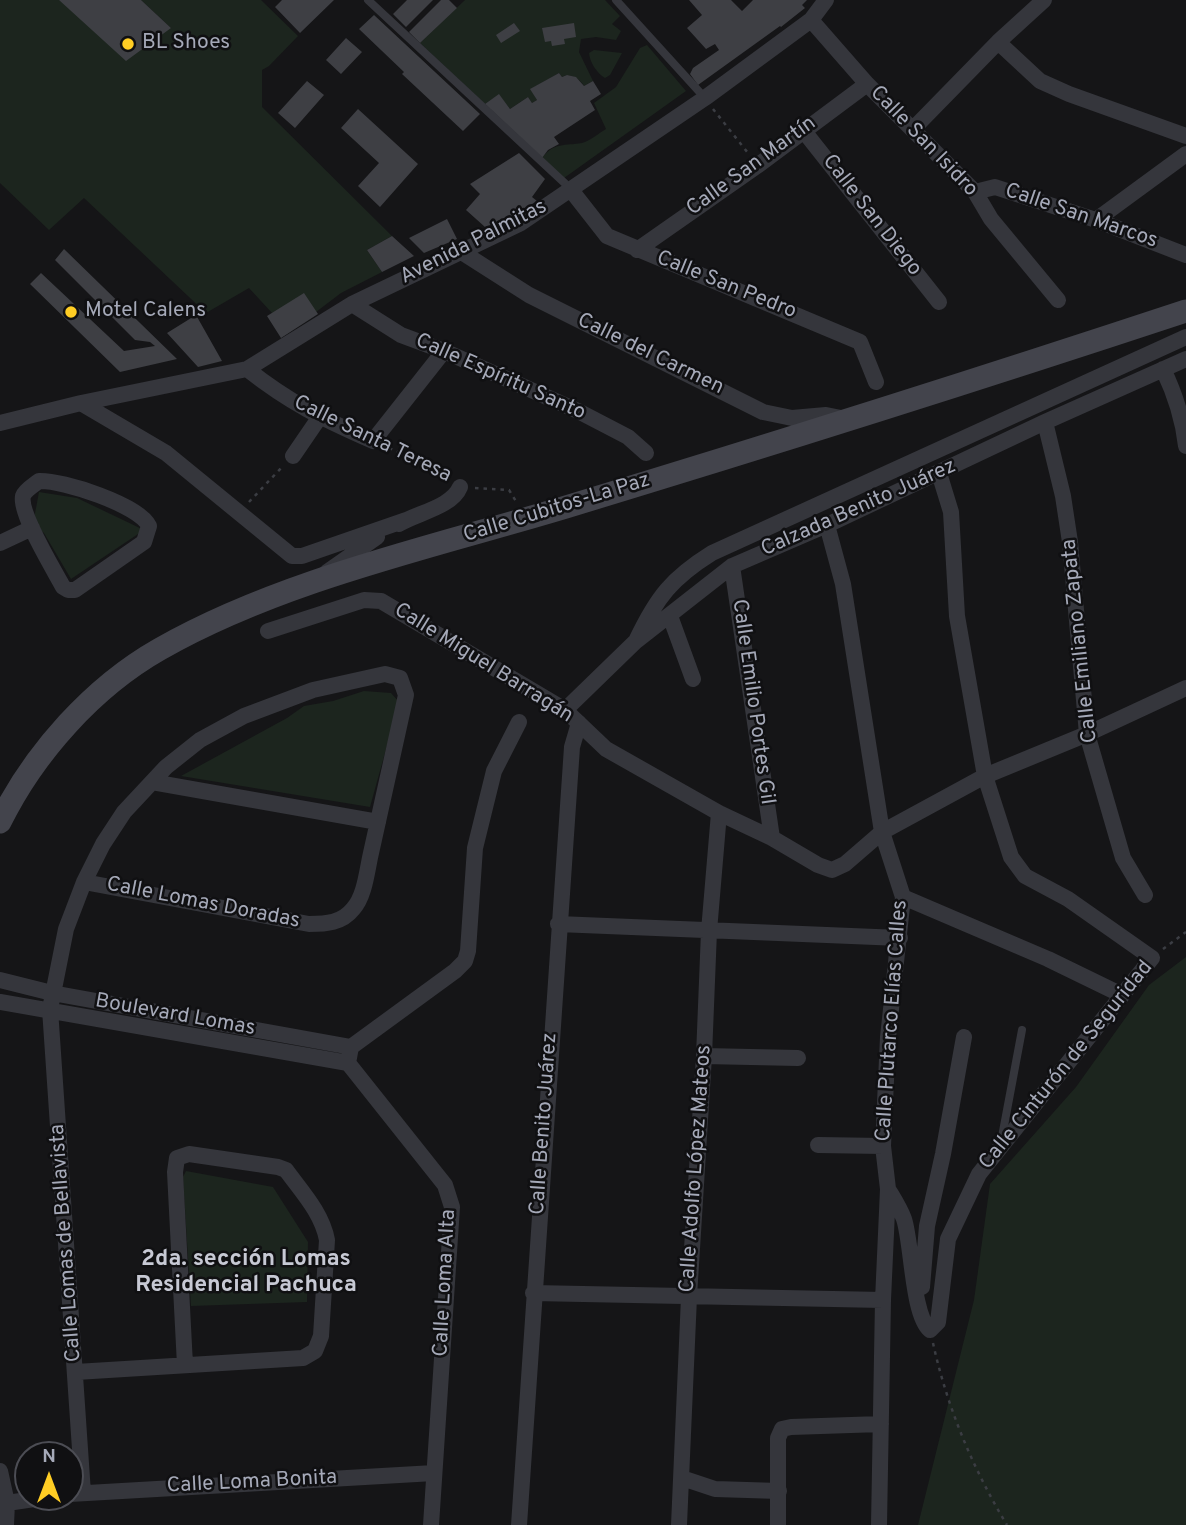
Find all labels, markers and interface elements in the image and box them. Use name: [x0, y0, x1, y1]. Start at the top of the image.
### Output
place label: BL Shoes: [142, 31, 230, 57]
marker: BL Shoes: [120, 36, 136, 52]
street label: Calle San Isidro: [864, 81, 982, 203]
street label: Calle San Martín: [682, 112, 822, 222]
street label: Calle San Diego: [816, 150, 926, 282]
street label: Calle San Marcos: [1001, 179, 1161, 255]
street label: Avenida Palmitas: [396, 195, 552, 291]
street label: Calle San Pedro: [652, 246, 800, 326]
place label: Motel Calens: [85, 299, 206, 325]
marker: Motel Calens: [63, 304, 79, 320]
street label: Calle del Carmen: [573, 309, 727, 401]
street label: Calle Espíritu Santo: [411, 329, 589, 427]
street label: Calle Santa Teresa: [289, 391, 455, 489]
street label: Calzada Benito Juárez: [758, 455, 960, 563]
street label: Calle Cubitos-La Paz: [461, 469, 653, 549]
street label: Calle Emiliano Zapata: [1058, 538, 1104, 744]
street label: Calle Emilio Portes Gil: [725, 598, 779, 806]
street label: Calle Miguel Barragán: [389, 599, 577, 729]
street label: Calle Lomas Doradas: [104, 873, 302, 935]
street label: Calle Plutarco Elías Calles: [872, 899, 914, 1143]
street label: Calle Cinturón de Seguridad: [975, 956, 1159, 1176]
street label: Boulevard Lomas: [93, 990, 257, 1042]
street label: Calle Benito Juárez: [526, 1032, 564, 1216]
street label: Calle Adolfo López Mateos: [676, 1044, 718, 1294]
street label: Calle Lomas de Bellavista: [46, 1123, 88, 1363]
street label: Calle Loma Alta: [430, 1209, 462, 1357]
district label: 2da. sección Lomas Residencial Pachuca: [135, 1246, 357, 1300]
north arrow: [14, 1441, 84, 1511]
text: N: [42, 1445, 56, 1469]
street label: Calle Loma Bonita: [166, 1466, 338, 1500]

